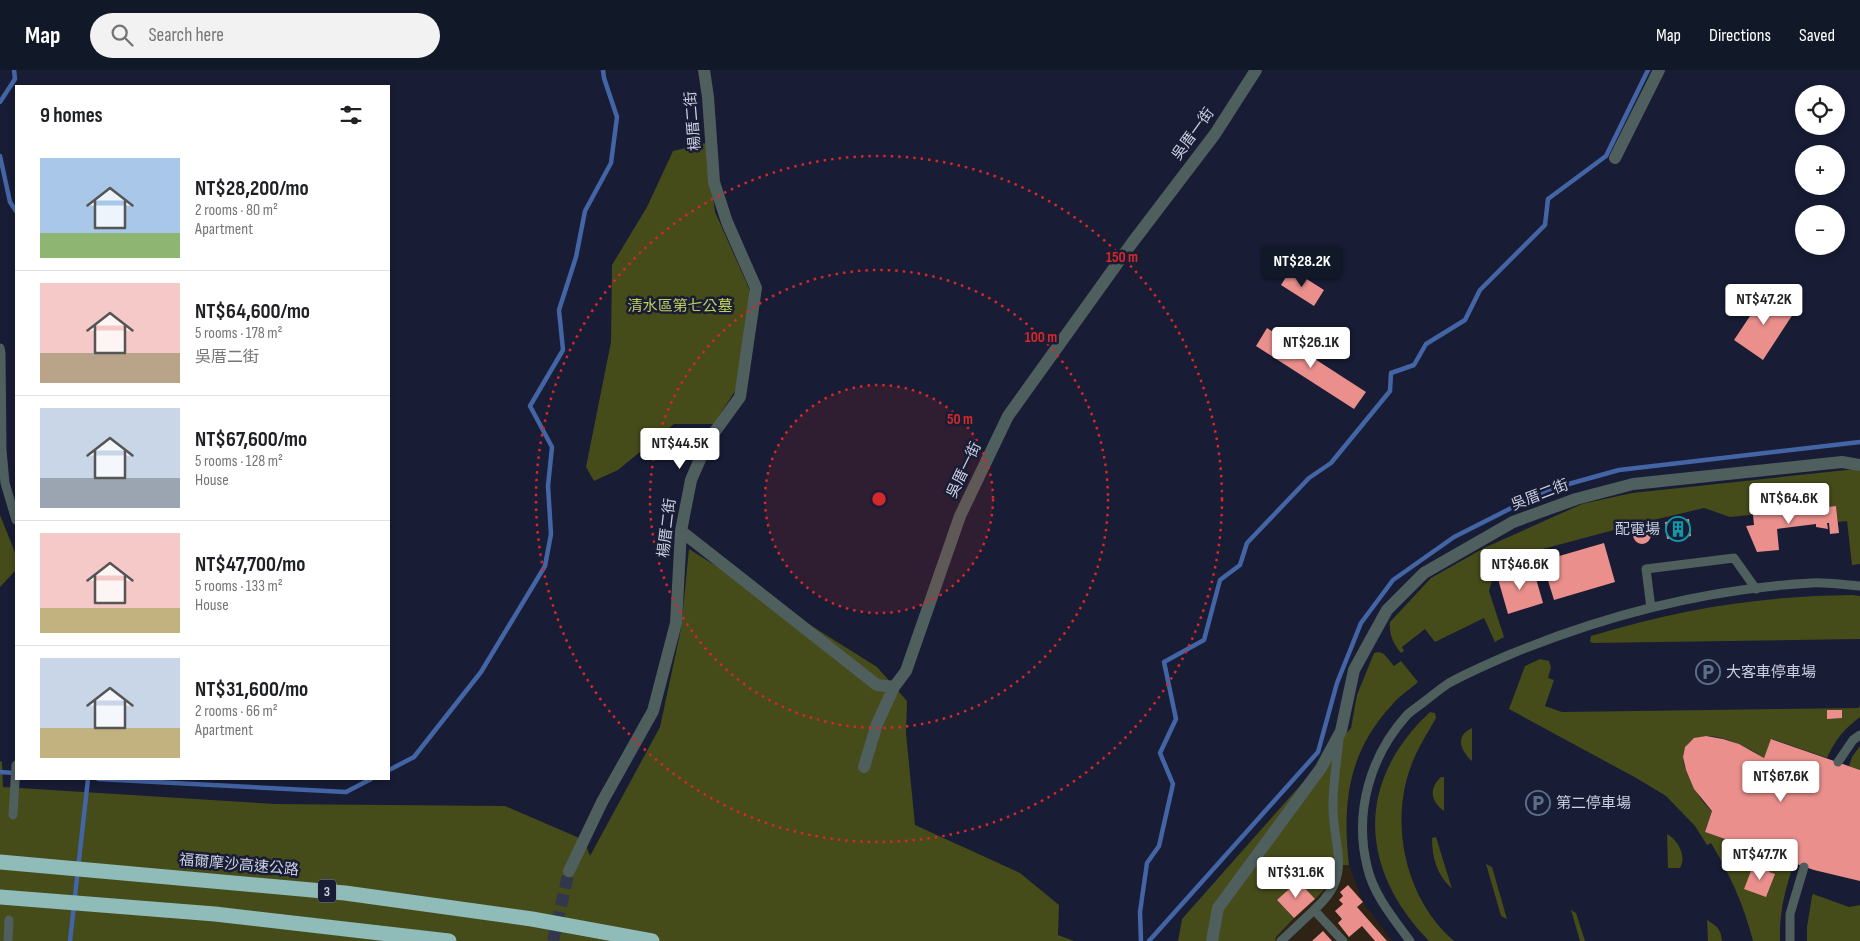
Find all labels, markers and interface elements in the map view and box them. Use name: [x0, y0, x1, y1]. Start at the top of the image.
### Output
search box: [90, 13, 440, 58]
text: Map: [25, 21, 60, 50]
icon: search: [108, 21, 136, 49]
text: Search here: [148, 24, 224, 47]
text: Map: [1656, 25, 1681, 46]
text: Directions: [1709, 25, 1771, 46]
text: Saved: [1799, 25, 1835, 46]
map controls: [1795, 85, 1845, 255]
button: locate: [1795, 85, 1845, 135]
street label: 楊厝二街: [681, 90, 705, 152]
icon: filters: [337, 101, 365, 129]
text: 9 homes: [40, 103, 103, 128]
street label: 吳厝一街: [1168, 104, 1218, 164]
button: +: [1795, 145, 1845, 195]
text: NT$28,200/mo: [195, 176, 309, 201]
icon: home: [80, 178, 140, 238]
text: 2 rooms · 80 m²: [195, 201, 278, 220]
button: −: [1795, 205, 1845, 255]
text: Apartment: [195, 220, 253, 239]
pin: NT$28.2K: [1250, 246, 1354, 288]
text: 150 m: [1106, 248, 1138, 267]
text: NT$28.2K: [1273, 252, 1331, 271]
pin: NT$47.2K: [1712, 284, 1816, 326]
text: NT$47.2K: [1736, 290, 1792, 309]
park label: 清水區第七公墓: [627, 297, 733, 316]
text: NT$64,600/mo: [195, 299, 310, 324]
icon: home: [80, 303, 140, 363]
text: 5 rooms · 178 m²: [195, 324, 283, 343]
pin: NT$26.1K: [1259, 326, 1363, 369]
text: 100 m: [1025, 328, 1057, 347]
text: NT$26.1K: [1283, 333, 1339, 352]
text: 吳厝二街: [195, 348, 259, 367]
text: 50 m: [947, 410, 973, 429]
text: NT$67,600/mo: [195, 427, 307, 452]
icon: home: [80, 428, 140, 488]
pin: NT$44.5K: [628, 428, 732, 470]
text: NT$44.5K: [651, 434, 709, 453]
street label: 吳厝一街: [942, 439, 986, 501]
text: 5 rooms · 128 m²: [195, 452, 283, 471]
text: House: [195, 471, 229, 490]
street label: 吳厝二街: [1509, 475, 1571, 515]
pin: NT$64.6K: [1737, 482, 1841, 525]
text: NT$64.6K: [1760, 489, 1818, 508]
centre of rings: [870, 490, 888, 508]
street label: 楊厝二街: [654, 497, 680, 559]
building icon: 配電場: [1665, 516, 1691, 542]
place label: 配電場: [1615, 520, 1660, 539]
pin: NT$46.6K: [1468, 548, 1572, 591]
text: NT$47,700/mo: [195, 552, 305, 577]
icon: home: [80, 553, 140, 613]
text: NT$46.6K: [1491, 555, 1549, 574]
text: 5 rooms · 133 m²: [195, 577, 283, 596]
text: House: [195, 596, 229, 615]
parking icon: 大客車停車場: [1695, 659, 1721, 685]
place label: 大客車停車場: [1726, 663, 1816, 682]
text: NT$31,600/mo: [195, 677, 308, 702]
icon: home: [80, 678, 140, 738]
text: 2 rooms · 66 m²: [195, 702, 278, 721]
text: Apartment: [195, 721, 253, 740]
pin: NT$67.6K: [1729, 760, 1833, 803]
text: NT$67.6K: [1753, 767, 1809, 786]
parking icon: 第二停車場: [1525, 790, 1551, 816]
place label: 第二停車場: [1556, 794, 1631, 813]
pin: NT$47.7K: [1708, 838, 1812, 881]
text: NT$47.7K: [1733, 845, 1787, 864]
street label: 福爾摩沙高速公路: [178, 850, 300, 880]
pin: NT$31.6K: [1244, 856, 1348, 899]
text: NT$31.6K: [1268, 863, 1324, 882]
road number: 3: [318, 879, 336, 902]

